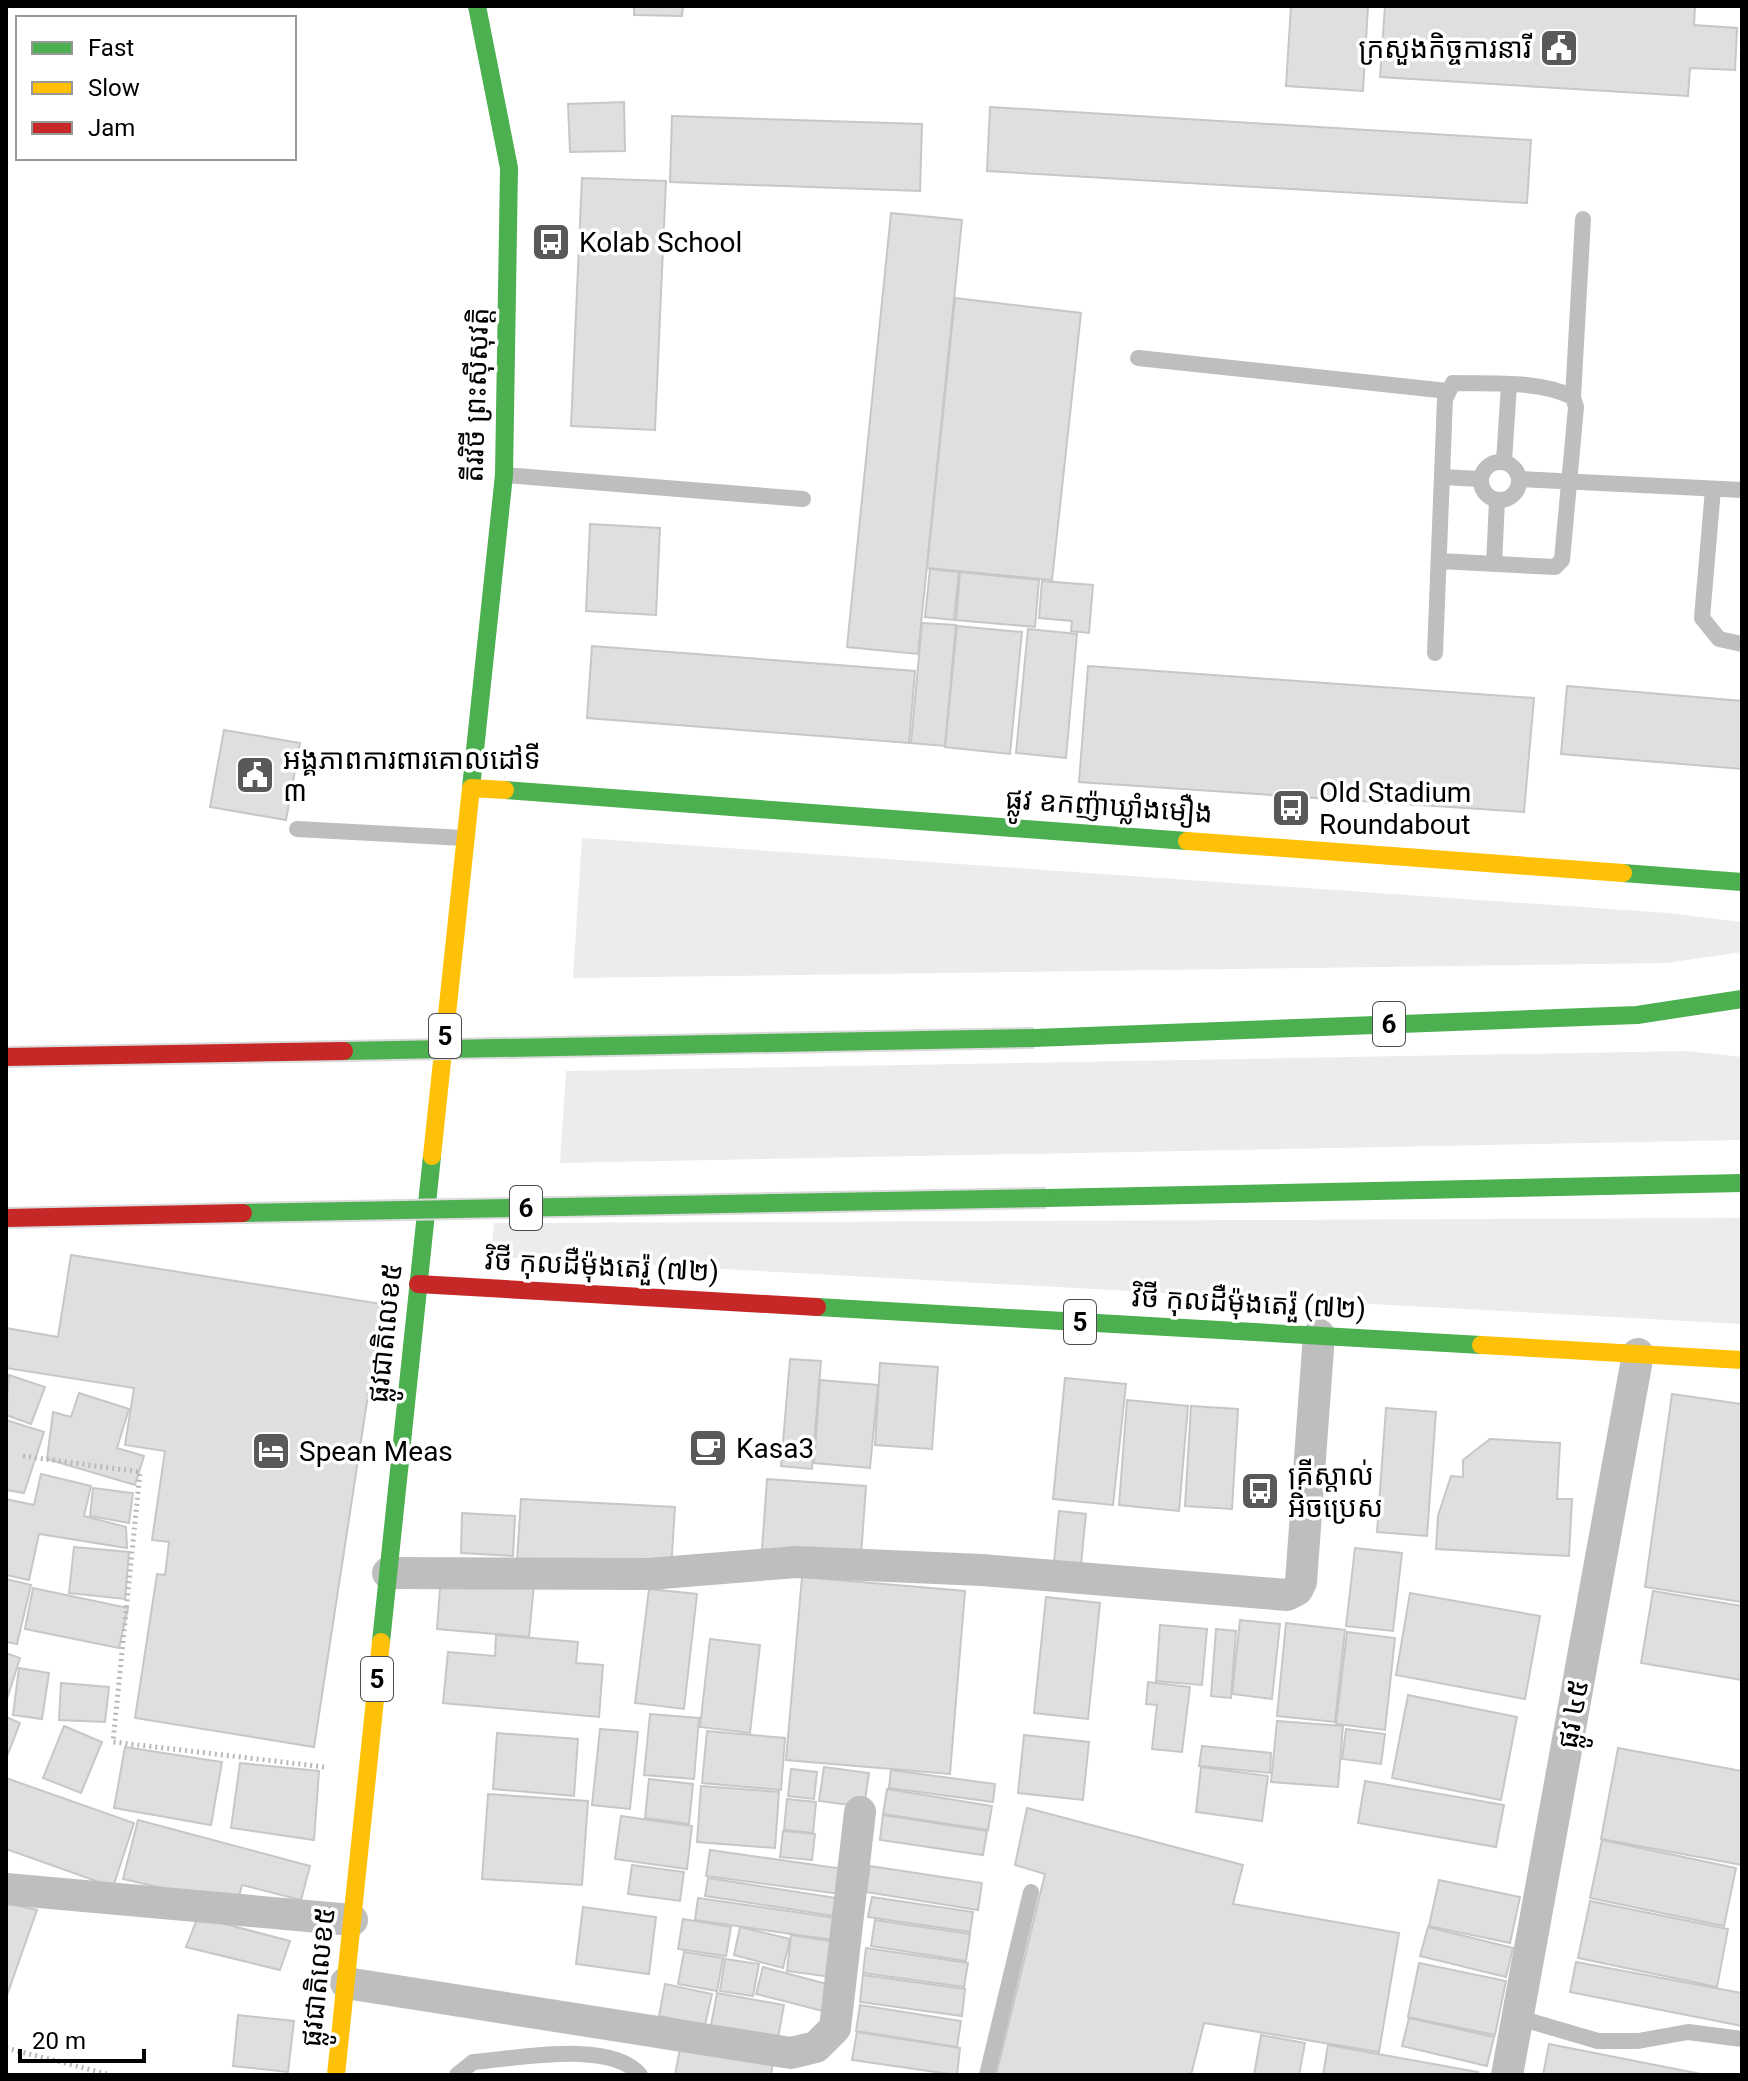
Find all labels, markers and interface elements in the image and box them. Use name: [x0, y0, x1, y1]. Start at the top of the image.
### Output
legend: [16, 16, 296, 160]
public building icon: ក្រសួងកិច្ចការនារី: [1538, 27, 1580, 69]
place label: ក្រសួងកិច្ចការនារី: [1358, 32, 1533, 65]
text: Fast: [88, 34, 134, 62]
text: Slow: [88, 74, 140, 102]
text: Jam: [88, 114, 135, 142]
bus stop icon: Kolab School: [530, 221, 572, 263]
place label: Kolab School: [579, 226, 742, 259]
street label: តីរវិថី ព្រះស៊ីសុវត្តិ: [455, 307, 497, 483]
place label: អង្គភាពការពារគោលដៅទី ៣: [283, 742, 541, 808]
public building icon: អង្គភាពការពារគោលដៅទី ៣: [234, 754, 276, 796]
place label: Old Stadium Roundabout: [1319, 776, 1471, 841]
street label: ផ្លូវ ឧកញ៉ាឃ្លាំងមឿង: [1004, 780, 1214, 838]
bus stop icon: Old Stadium Roundabout: [1270, 787, 1312, 829]
road number: 6: [1373, 1002, 1405, 1046]
road number: 5: [429, 1014, 461, 1058]
road number: 6: [510, 1186, 542, 1230]
street label: វិថី កុលដឺម៉ុងតេរ៉ួ (៧២): [484, 1241, 720, 1290]
street label: ផ្លូវជាតិលេខ៥: [361, 1262, 417, 1405]
street label: វិថី កុលដឺម៉ុងតេរ៉ួ (៧២): [1131, 1278, 1367, 1327]
road number: 5: [1064, 1300, 1096, 1344]
cafe icon: Kasa3: [687, 1427, 729, 1469]
hotel icon: Spean Meas: [250, 1430, 292, 1472]
place label: Kasa3: [736, 1432, 814, 1465]
place label: Spean Meas: [299, 1435, 453, 1468]
place label: គ្រីស្តាល់ អិចប្រេស: [1288, 1458, 1383, 1524]
bus stop icon: គ្រីស្តាល់ អិចប្រេស: [1239, 1470, 1281, 1512]
road number: 5: [361, 1657, 393, 1701]
street label: ផ្លូវ ៤៥: [1551, 1677, 1603, 1752]
street label: ផ្លូវជាតិលេខ៥: [294, 1906, 350, 2049]
scale bar: [20, 2013, 144, 2063]
text: 20 m: [32, 2027, 86, 2055]

